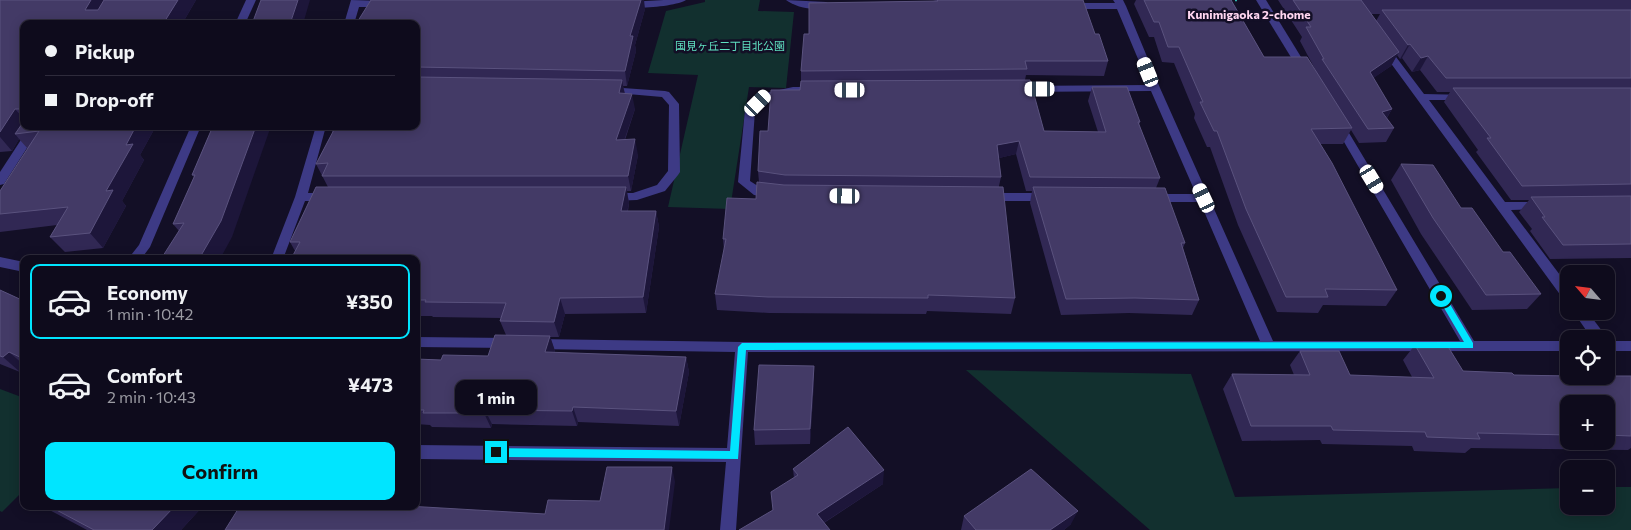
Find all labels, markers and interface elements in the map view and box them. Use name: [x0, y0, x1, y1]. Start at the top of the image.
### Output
district label: Kunimigaoka 2-chome: [1187, 7, 1311, 21]
park label: 国見ヶ丘二丁目北公園: [675, 39, 785, 52]
text: Pickup: [75, 40, 135, 63]
car: [1135, 55, 1160, 89]
car: [1025, 82, 1055, 97]
car: [835, 83, 865, 98]
car: [742, 87, 773, 119]
text: Drop-off: [75, 88, 154, 111]
car: [1357, 162, 1386, 196]
car: [1190, 181, 1217, 215]
car: [829, 188, 860, 204]
north arrow: [1560, 265, 1615, 320]
map controls: [1560, 265, 1615, 515]
icon: car: [47, 279, 92, 324]
text: Economy: [107, 281, 188, 304]
route start: [1430, 285, 1452, 307]
text: ¥350: [346, 290, 393, 313]
text: 1 min · 10:42: [107, 304, 193, 323]
button: locate: [1560, 330, 1615, 385]
icon: car: [47, 362, 92, 407]
text: Comfort: [107, 364, 183, 387]
text: ¥473: [348, 373, 393, 396]
callout: 1 min: [455, 380, 537, 414]
text: 2 min · 10:43: [107, 387, 196, 406]
text: 1 min: [477, 388, 515, 407]
button: +: [1560, 395, 1615, 450]
route end: [485, 441, 507, 463]
button: Confirm: [45, 442, 395, 500]
button: −: [1560, 460, 1615, 515]

